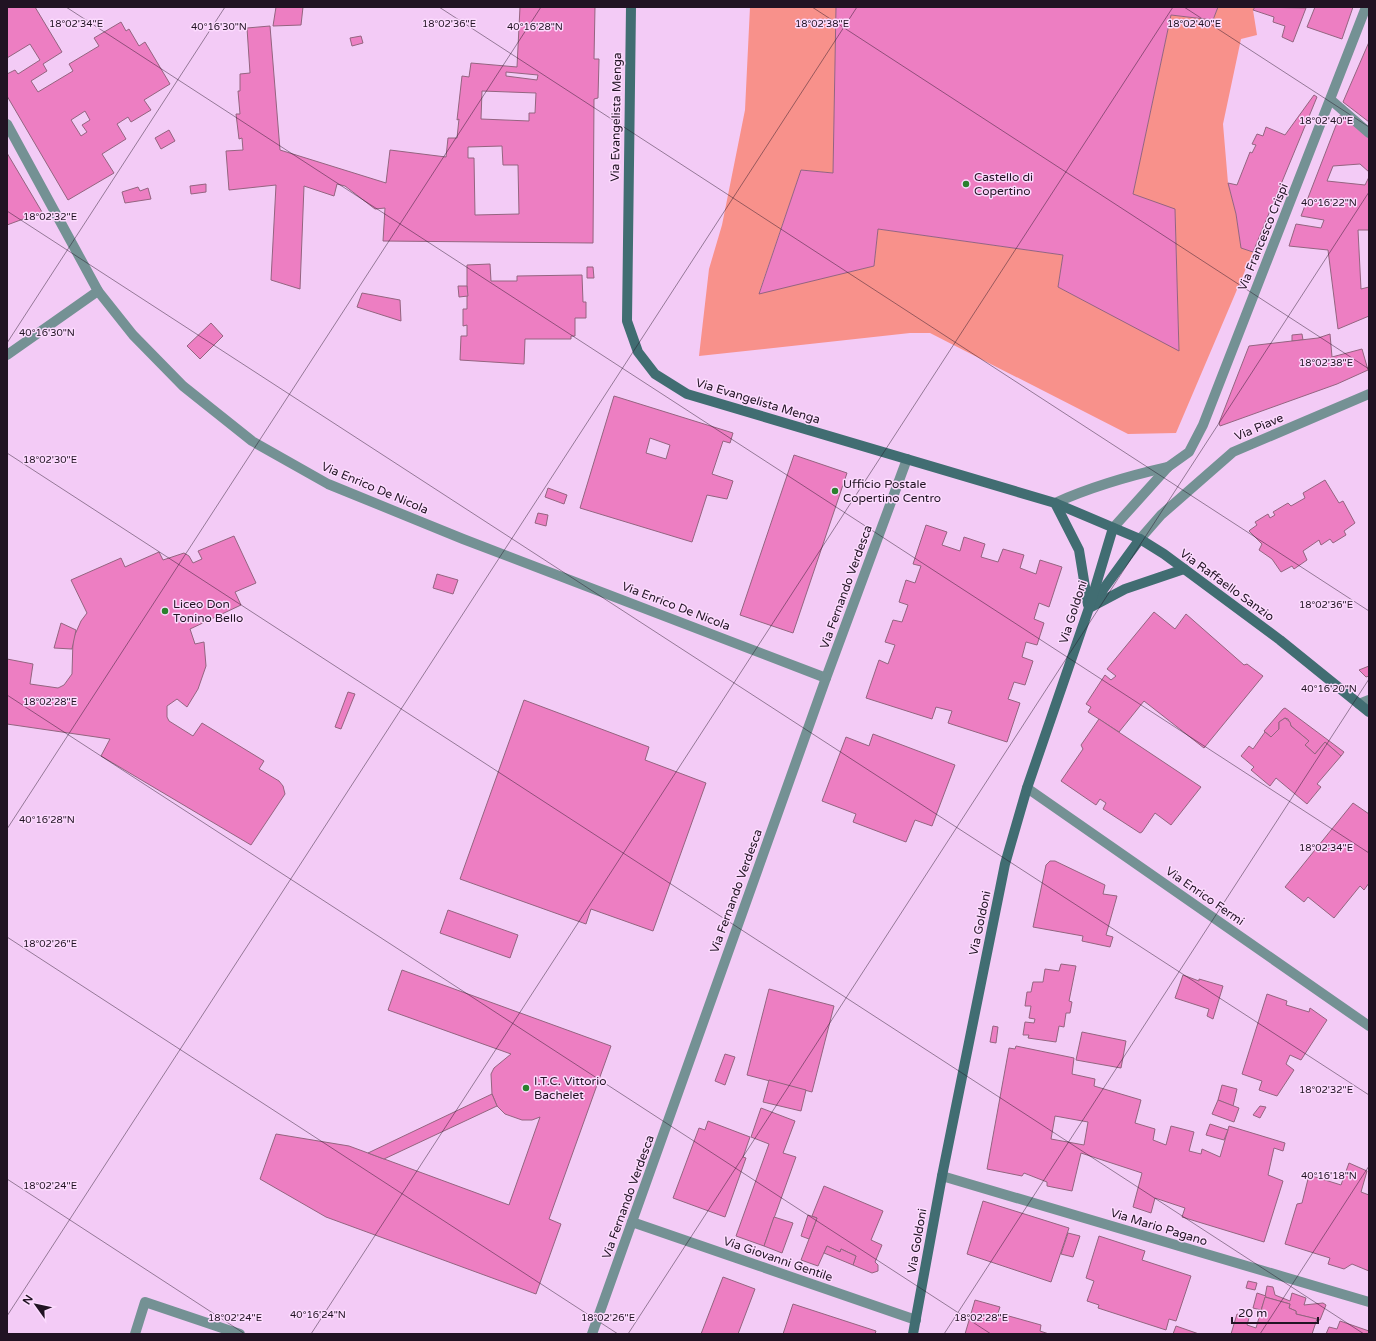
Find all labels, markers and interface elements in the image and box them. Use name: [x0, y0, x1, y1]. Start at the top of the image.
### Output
text: 18°02'34"E: [49, 18, 103, 30]
text: 18°02'36"E: [422, 18, 476, 30]
text: 18°02'38"E: [795, 18, 849, 30]
text: 18°02'40"E: [1167, 18, 1221, 30]
text: 40°16'30"N: [191, 21, 247, 33]
text: 40°16'28"N: [507, 21, 563, 33]
street label: Via Evangelista Menga: [608, 52, 624, 182]
text: 18°02'40"E: [1299, 115, 1353, 127]
place label: Castello di Copertino: [974, 170, 1033, 198]
marker: Castello di Copertino: [961, 179, 971, 189]
street label: Via Francesco Crispi: [1235, 181, 1291, 293]
text: 40°16'22"N: [1301, 197, 1357, 209]
text: 18°02'32"E: [23, 211, 77, 223]
text: 40°16'30"N: [19, 327, 75, 339]
text: 18°02'38"E: [1299, 357, 1353, 369]
street label: Via Evangelista Menga: [694, 375, 822, 427]
street label: Via Piave: [1232, 410, 1286, 444]
text: 18°02'30"E: [23, 454, 77, 466]
street label: Via Enrico De Nicola: [319, 459, 431, 517]
place label: Ufficio Postale Copertino Centro: [843, 477, 941, 505]
marker: Ufficio Postale Copertino Centro: [830, 486, 840, 496]
street label: Via Fernando Verdesca: [817, 523, 875, 651]
street label: Via Raffaello Sanzio: [1177, 546, 1277, 624]
street label: Via Enrico De Nicola: [620, 579, 732, 633]
street label: Via Goldoni: [1056, 579, 1090, 645]
place label: Liceo Don Tonino Bello: [173, 597, 243, 625]
text: 18°02'36"E: [1299, 599, 1353, 611]
marker: Liceo Don Tonino Bello: [160, 606, 170, 616]
text: 40°16'20"N: [1301, 683, 1357, 695]
text: 18°02'28"E: [23, 696, 77, 708]
text: 40°16'28"N: [19, 814, 75, 826]
street label: Via Fernando Verdesca: [707, 827, 765, 955]
text: 18°02'34"E: [1299, 842, 1353, 854]
street label: Via Enrico Fermi: [1163, 864, 1247, 928]
street label: Via Goldoni: [966, 889, 994, 957]
text: 18°02'26"E: [23, 938, 77, 950]
place label: I.T.C. Vittorio Bachelet: [534, 1074, 607, 1102]
marker: I.T.C. Vittorio Bachelet: [521, 1083, 531, 1093]
text: 18°02'32"E: [1299, 1084, 1353, 1096]
street label: Via Fernando Verdesca: [599, 1133, 657, 1261]
text: 40°16'18"N: [1301, 1170, 1357, 1182]
text: 18°02'24"E: [23, 1180, 77, 1192]
street label: Via Mario Pagano: [1109, 1206, 1209, 1248]
street label: Via Goldoni: [904, 1207, 930, 1275]
street label: Via Giovanni Gentile: [722, 1234, 835, 1284]
north arrow: [16, 1285, 56, 1325]
text: N: [20, 1293, 36, 1307]
scale bar: [1232, 1299, 1318, 1325]
text: 20 m: [1238, 1306, 1267, 1320]
text: 40°16'24"N: [290, 1309, 346, 1321]
text: 18°02'24"E: [208, 1312, 262, 1324]
text: 18°02'26"E: [581, 1312, 635, 1324]
text: 18°02'28"E: [954, 1312, 1008, 1324]

